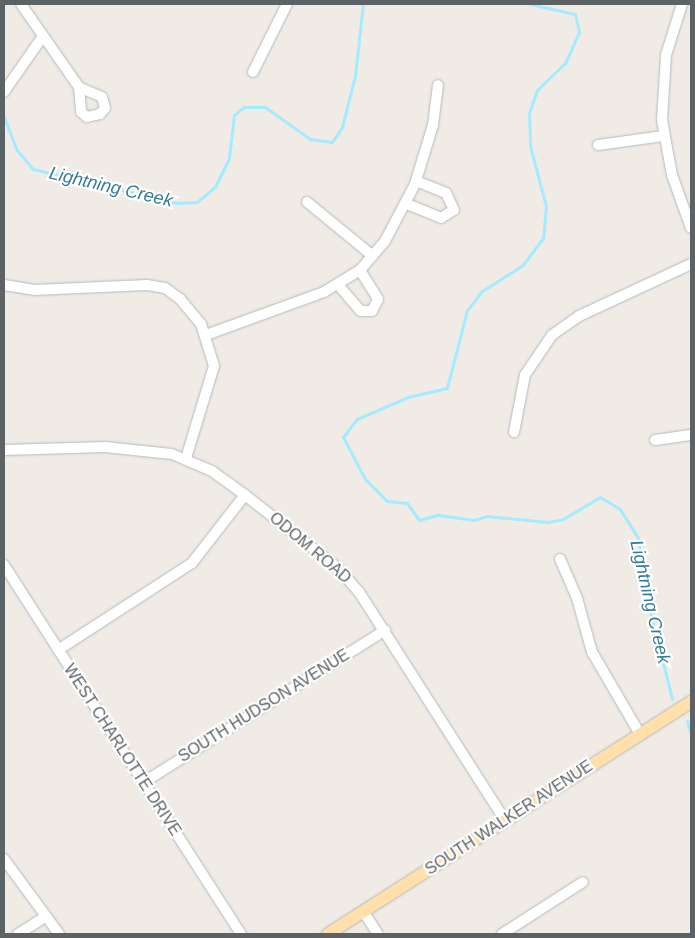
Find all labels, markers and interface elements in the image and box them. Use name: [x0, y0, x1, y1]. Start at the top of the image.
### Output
water label: Lightning Creek: [47, 162, 175, 212]
street label: ODOM ROAD: [265, 508, 355, 588]
water label: Lightning Creek: [625, 538, 675, 666]
street label: SOUTH HUDSON AVENUE: [175, 645, 353, 767]
street label: WEST CHARLOTTE DRIVE: [59, 661, 185, 839]
street label: SOUTH WALKER AVENUE: [421, 756, 597, 880]

